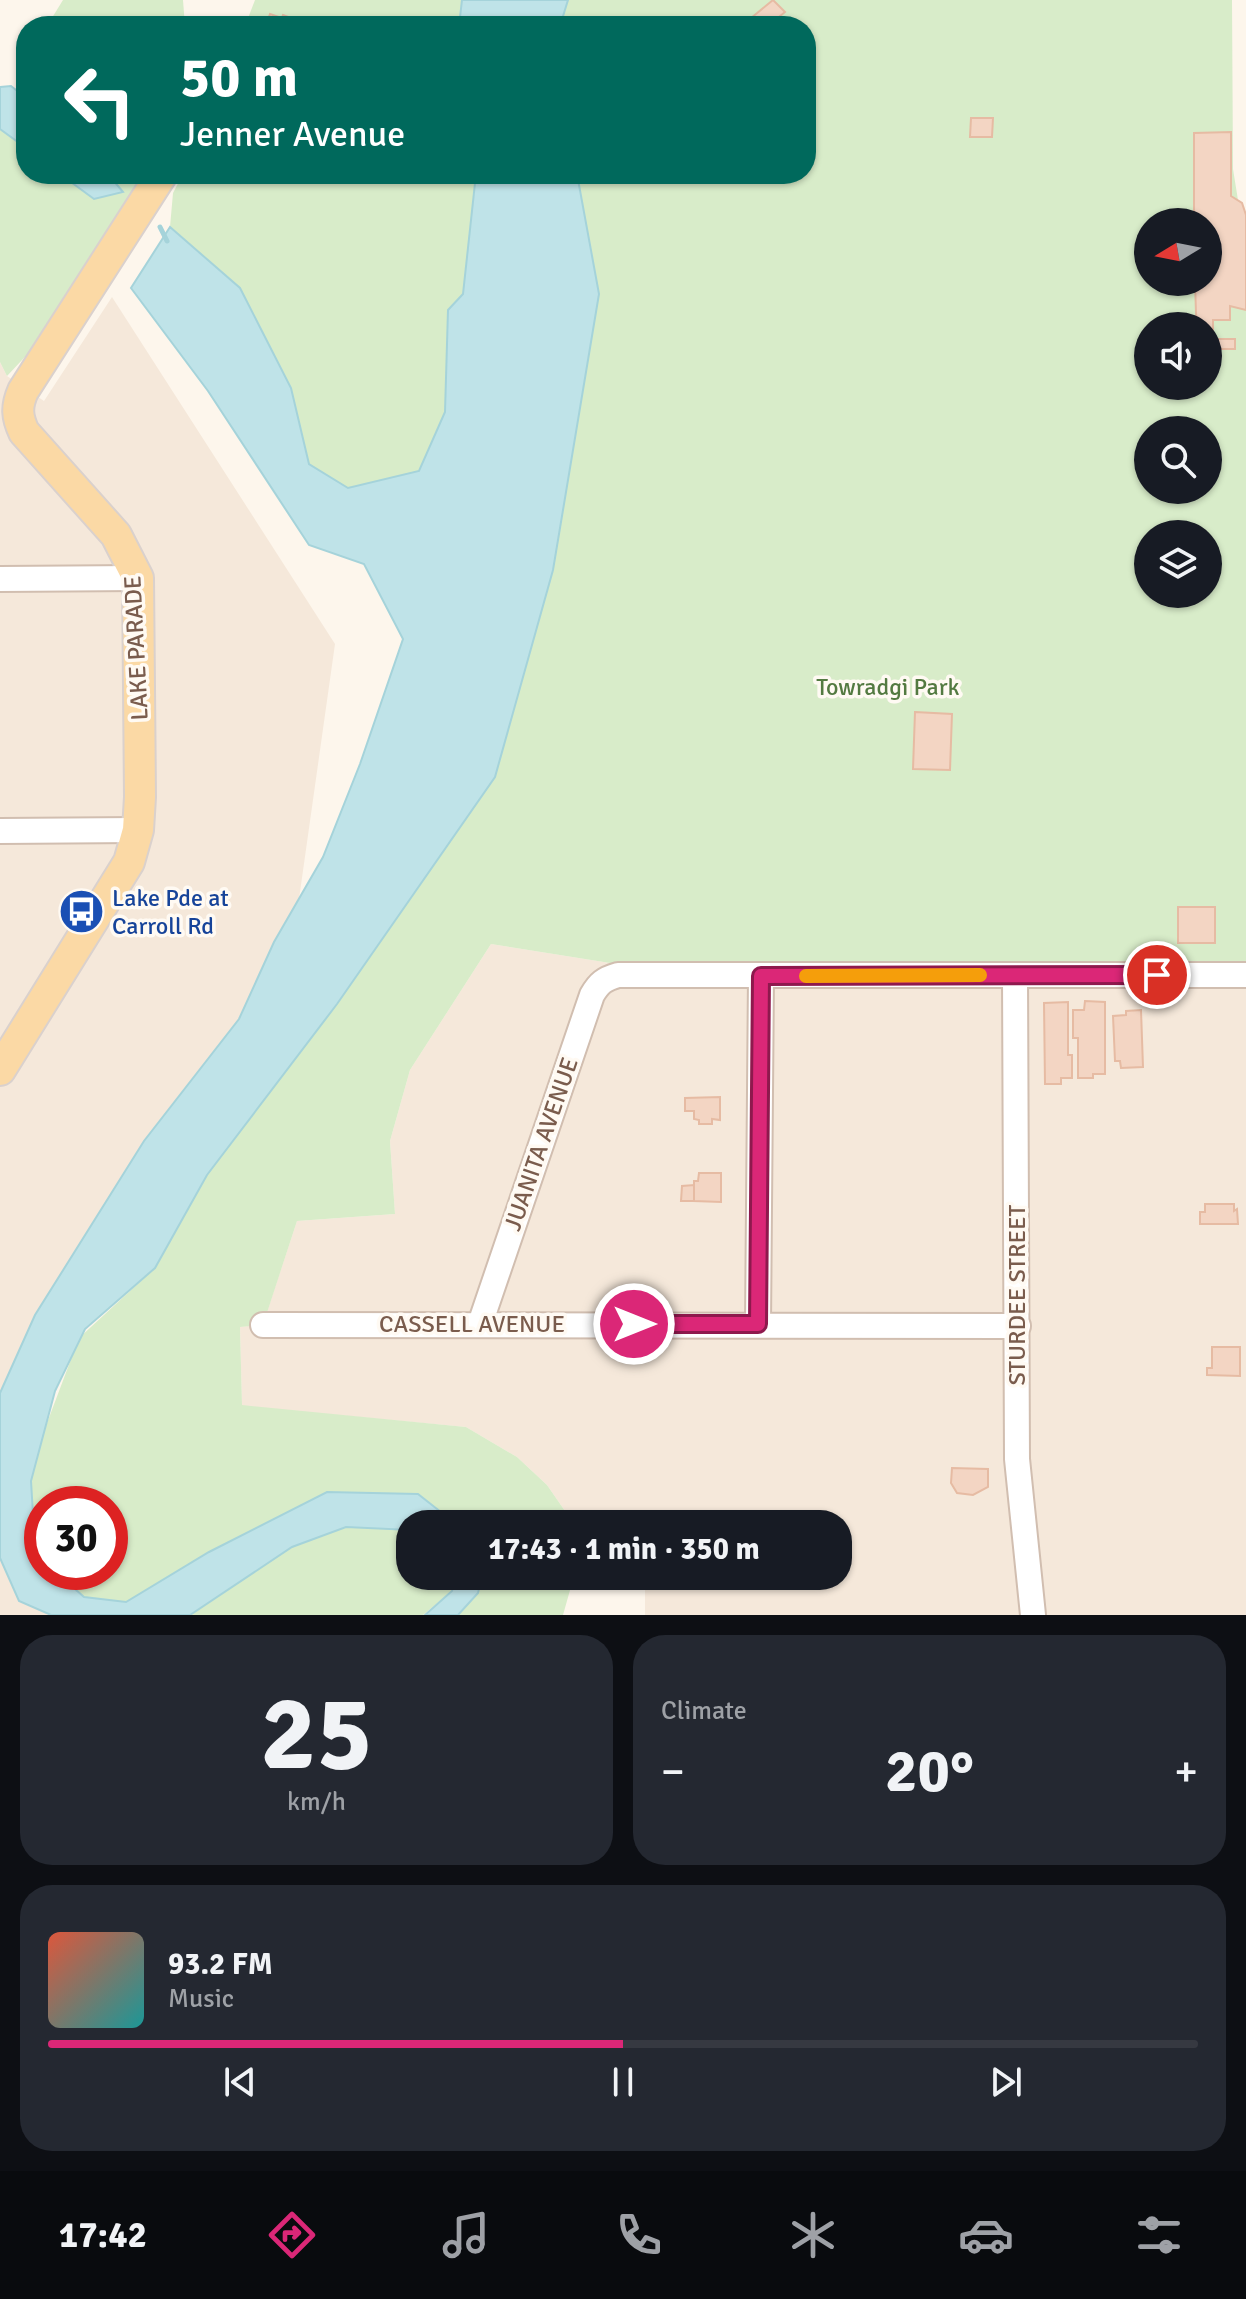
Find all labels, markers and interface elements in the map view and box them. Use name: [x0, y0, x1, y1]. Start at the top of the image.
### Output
text: 50 m: [180, 43, 298, 112]
icon: left: [48, 48, 152, 152]
text: Jenner Avenue: [180, 112, 405, 157]
north arrow: [1134, 208, 1222, 296]
map controls: [1134, 208, 1222, 608]
button: sound: [1134, 312, 1222, 400]
button: search: [1134, 416, 1222, 504]
button: layers: [1134, 520, 1222, 608]
street label: LAKE PARADE: [117, 575, 155, 721]
park label: Towradgi Park: [816, 672, 960, 702]
place label: Lake Pde at Carroll Rd: [112, 883, 229, 941]
bus stop icon: Lake Pde at Carroll Rd: [57, 888, 105, 936]
pin: [1123, 941, 1191, 1009]
icon: arrive: [1135, 953, 1179, 997]
street label: JUANITA AVENUE: [497, 1053, 585, 1235]
street label: STURDEE STREET: [1002, 1204, 1032, 1385]
position arrow: [592, 1282, 676, 1366]
street label: CASSELL AVENUE: [379, 1309, 565, 1339]
speed limit sign: 30: [24, 1486, 128, 1590]
text: 17:43 · 1 min · 350 m: [488, 1531, 760, 1568]
text: 25: [260, 1670, 373, 1798]
text: Climate: [661, 1695, 747, 1727]
text: 20°: [885, 1735, 974, 1809]
text: −: [661, 1745, 685, 1799]
text: +: [1174, 1745, 1198, 1799]
text: km/h: [287, 1786, 346, 1818]
text: 93.2 FM: [168, 1946, 273, 1983]
text: Music: [168, 1983, 234, 2015]
icon: previous: [218, 2060, 262, 2104]
icon: pause: [601, 2060, 645, 2104]
icon: next: [984, 2060, 1028, 2104]
icon: directions: [264, 2207, 320, 2263]
icon: music: [438, 2207, 494, 2263]
icon: phone: [611, 2207, 667, 2263]
icon: climate: [785, 2207, 841, 2263]
icon: car: [958, 2207, 1014, 2263]
icon: filters: [1131, 2207, 1187, 2263]
text: 17:42: [59, 2213, 147, 2258]

